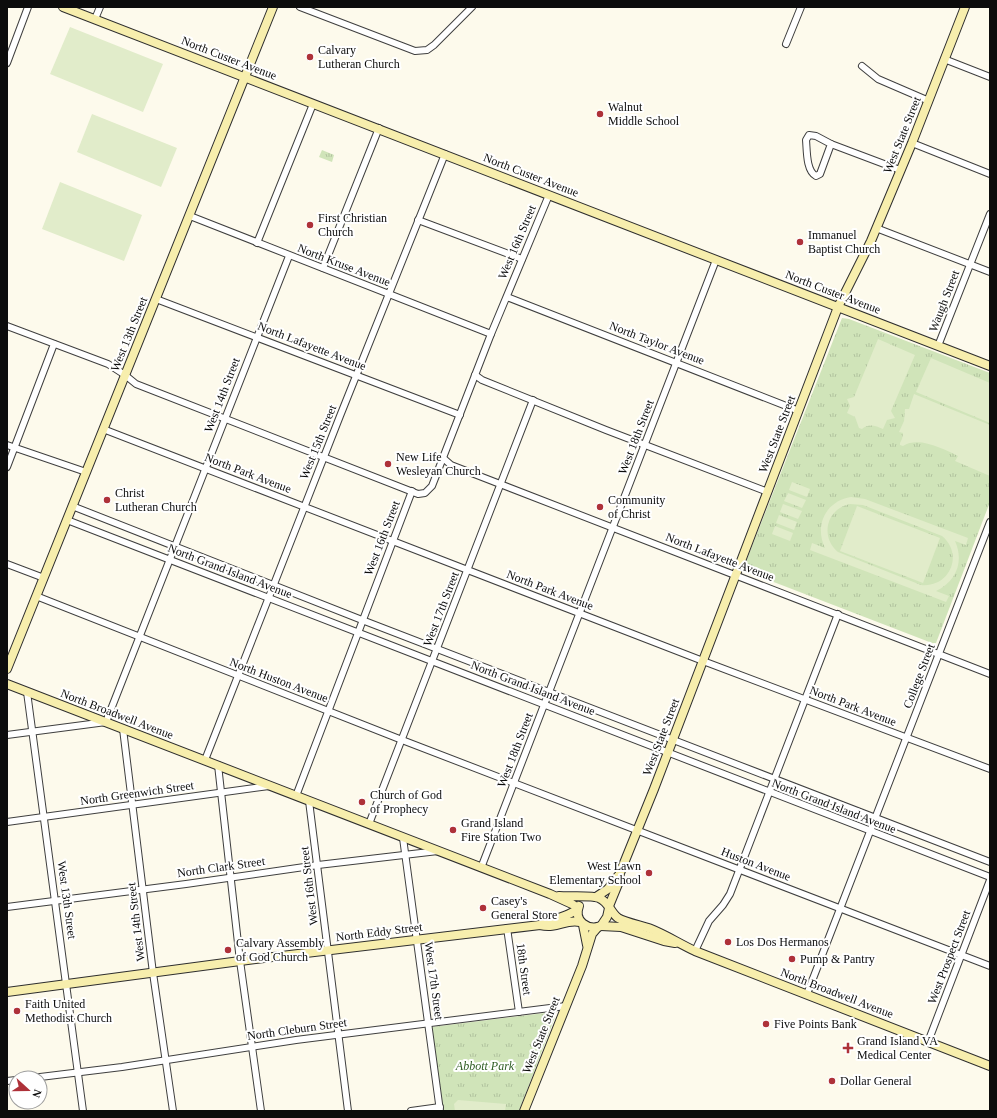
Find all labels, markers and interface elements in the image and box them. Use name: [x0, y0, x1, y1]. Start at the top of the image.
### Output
street label: North Custer Avenue: [179, 33, 279, 83]
place label: Calvary Lutheran Church: [318, 43, 400, 71]
marker: Calvary Lutheran Church: [305, 52, 315, 62]
street label: West State Street: [880, 94, 924, 175]
place label: Walnut Middle School: [608, 100, 680, 128]
marker: Walnut Middle School: [595, 109, 605, 119]
street label: North Custer Avenue: [481, 150, 581, 200]
street label: West 16th Street: [495, 202, 539, 281]
place label: First Christian Church: [318, 211, 387, 239]
marker: First Christian Church: [305, 220, 315, 230]
place label: Immanuel Baptist Church: [808, 228, 880, 256]
marker: Immanuel Baptist Church: [795, 237, 805, 247]
street label: North Kruse Avenue: [296, 241, 392, 289]
street label: North Custer Avenue: [783, 267, 883, 317]
street label: Waugh Street: [926, 268, 962, 334]
street label: West 13th Street: [108, 294, 151, 373]
street label: North Taylor Avenue: [607, 318, 707, 368]
street label: North Lafayette Avenue: [256, 319, 368, 373]
street label: West 14th Street: [201, 355, 243, 434]
street label: West State Street: [756, 393, 798, 475]
street label: West 18th Street: [615, 397, 657, 476]
street label: West 15th Street: [297, 402, 340, 481]
street label: North Park Avenue: [203, 450, 293, 496]
place label: New Life Wesleyan Church: [396, 450, 481, 478]
marker: New Life Wesleyan Church: [383, 459, 393, 469]
place label: Christ Lutheran Church: [115, 486, 197, 514]
place label: Community of Christ: [608, 493, 665, 521]
marker: Christ Lutheran Church: [102, 495, 112, 505]
street label: West 16th Street: [361, 498, 403, 577]
marker: Community of Christ: [595, 502, 605, 512]
street label: North Lafayette Avenue: [664, 530, 776, 584]
street label: North Grand Island Avenue: [166, 541, 294, 601]
street label: North Park Avenue: [505, 567, 595, 613]
street label: West 17th Street: [420, 569, 462, 648]
street label: College Street: [900, 641, 938, 710]
street label: North Huston Avenue: [228, 655, 330, 705]
street label: North Grand Island Avenue: [469, 658, 597, 718]
street label: North Park Avenue: [808, 683, 898, 729]
street label: North Broadwell Avenue: [59, 686, 175, 742]
street label: West State Street: [640, 696, 682, 778]
street label: West 18th Street: [494, 710, 536, 789]
street label: North Grand Island Avenue: [770, 776, 898, 836]
street label: North Greenwich Street: [79, 778, 195, 808]
place label: Church of God of Prophecy: [370, 788, 442, 816]
marker: Church of God of Prophecy: [357, 797, 367, 807]
place label: Grand Island Fire Station Two: [461, 816, 541, 844]
marker: Grand Island Fire Station Two: [448, 825, 458, 835]
street label: Huston Avenue: [719, 844, 793, 884]
street label: West 16th Street: [297, 845, 321, 926]
street label: North Clark Street: [176, 854, 267, 880]
place label: West Lawn Elementary School: [549, 859, 642, 887]
street label: West 13th Street: [55, 860, 80, 941]
marker: West Lawn Elementary School: [644, 868, 654, 878]
street label: West 14th Street: [124, 881, 148, 962]
place label: Casey's General Store: [491, 894, 557, 922]
marker: Casey's General Store: [478, 903, 488, 913]
street label: West Prospect Street: [925, 908, 974, 1006]
street label: North Eddy Street: [335, 920, 424, 944]
place label: Los Dos Hermanos: [736, 935, 829, 949]
place label: Calvary Assembly of God Church: [236, 936, 324, 964]
marker: Los Dos Hermanos: [723, 937, 733, 947]
street label: West 17th Street: [422, 941, 447, 1022]
street label: 18th Street: [513, 942, 535, 997]
marker: Calvary Assembly of God Church: [223, 945, 233, 955]
place label: Pump & Pantry: [800, 952, 875, 966]
marker: Pump & Pantry: [787, 954, 797, 964]
street label: North Broadwell Avenue: [779, 965, 895, 1021]
street label: West State Street: [519, 994, 563, 1075]
place label: Faith United Methodist Church: [25, 997, 112, 1025]
marker: Faith United Methodist Church: [12, 1006, 22, 1016]
street label: North Cleburn Street: [246, 1015, 348, 1043]
place label: Five Points Bank: [774, 1017, 857, 1031]
marker: Five Points Bank: [761, 1019, 771, 1029]
place label: Grand Island VA Medical Center: [857, 1034, 938, 1062]
marker: Grand Island VA Medical Center: [842, 1042, 854, 1054]
park label: Abbott Park: [455, 1059, 515, 1073]
north arrow: [8, 1070, 48, 1110]
place label: Dollar General: [840, 1074, 912, 1088]
marker: Dollar General: [827, 1076, 837, 1086]
text: N: [30, 1088, 44, 1099]

